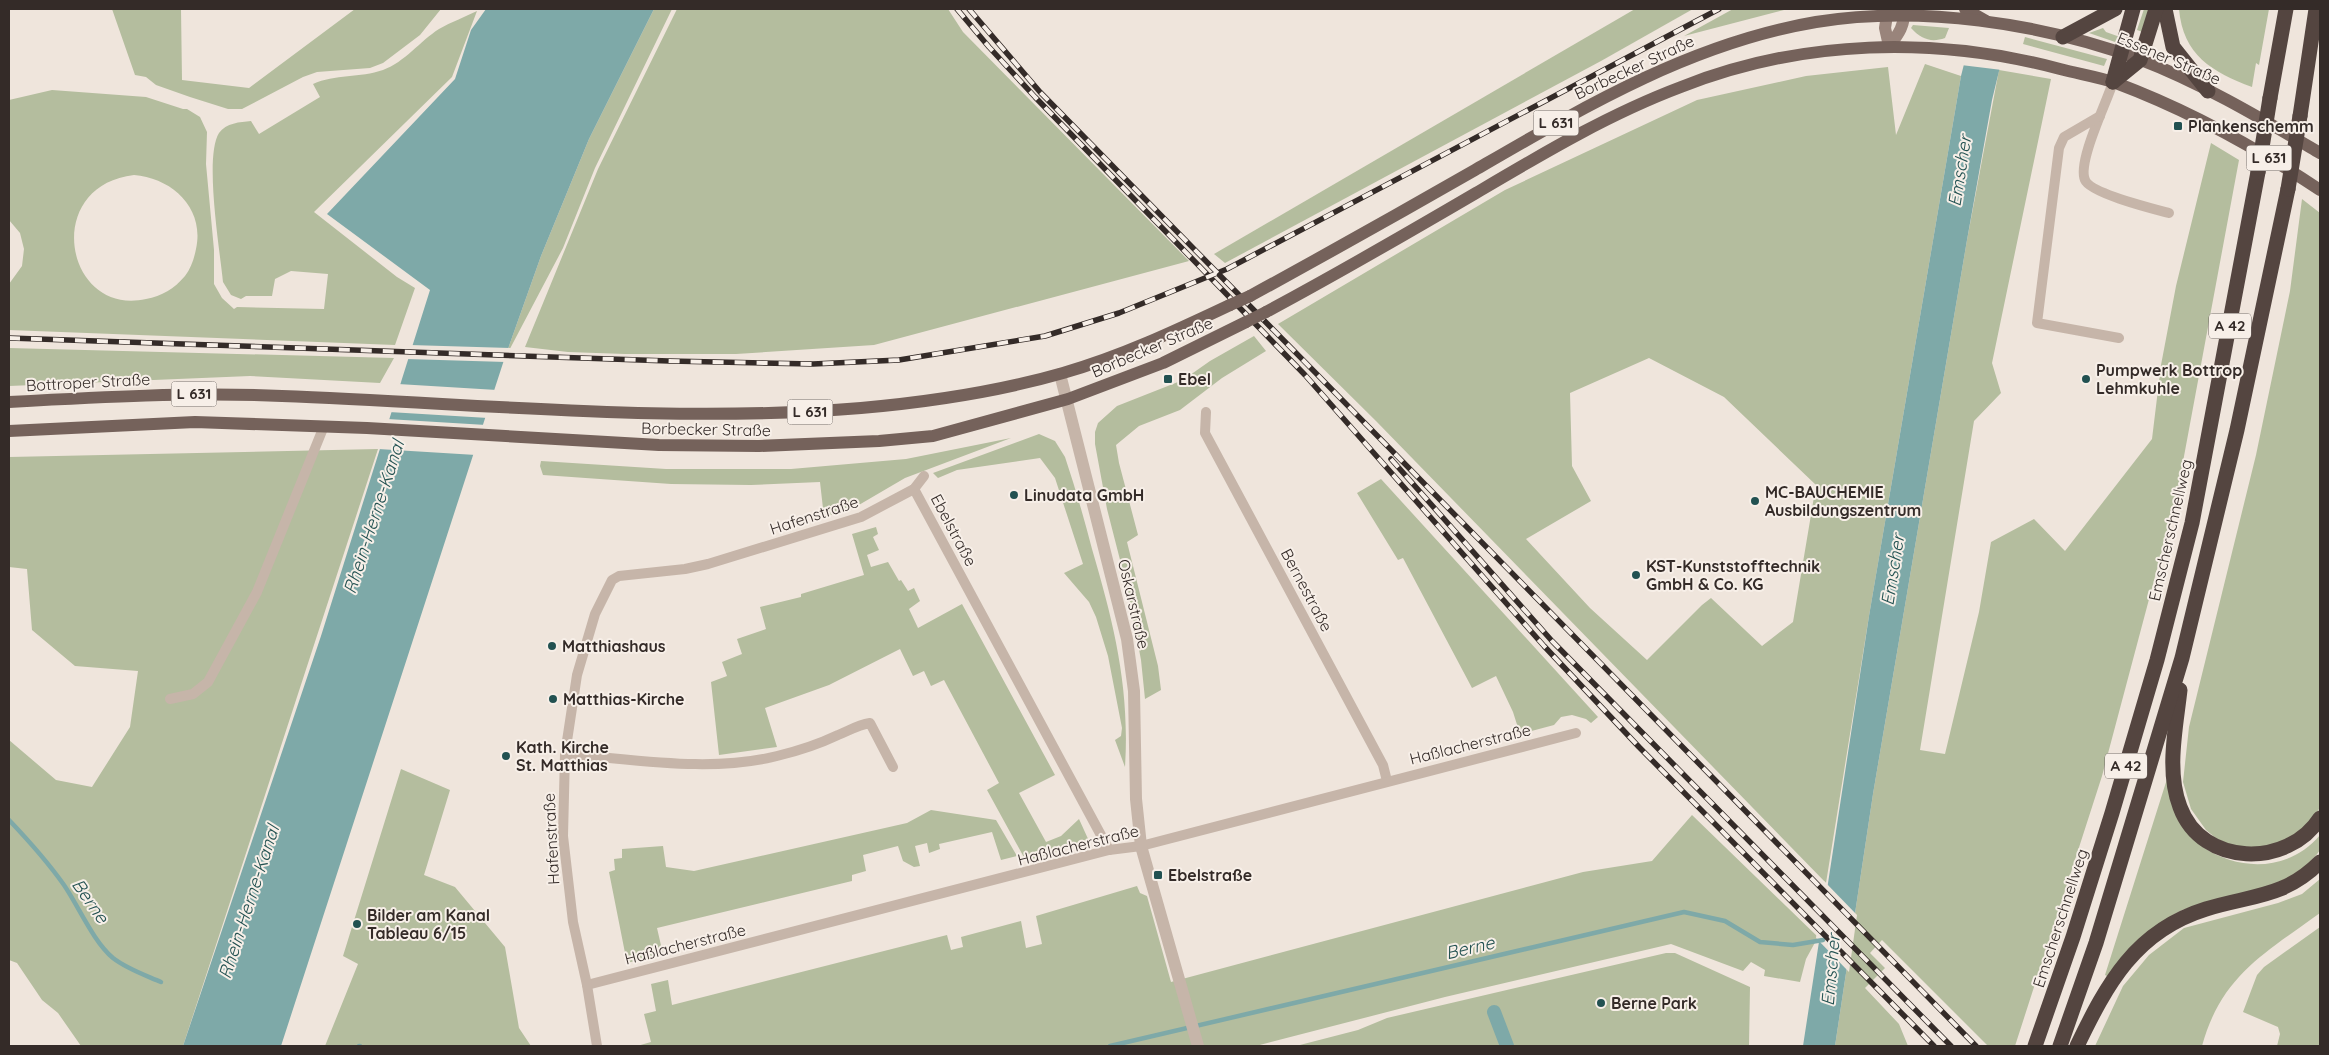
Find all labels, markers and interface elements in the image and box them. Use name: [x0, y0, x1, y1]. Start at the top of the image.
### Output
street label: Essener Straße: [2114, 27, 2224, 89]
street label: Borbecker Straße: [1571, 30, 1697, 104]
road number: L 631: [1534, 110, 1578, 136]
place label: Plankenschemm: [2188, 116, 2314, 136]
marker: Plankenschemm: [2172, 120, 2184, 132]
water label: Emscher: [1943, 132, 1977, 208]
road number: L 631: [2246, 146, 2292, 170]
street label: Borbecker Straße: [1088, 312, 1216, 382]
road number: A 42: [2209, 314, 2251, 338]
place label: Pumpwerk Bottrop Lehmkuhle: [2096, 360, 2242, 398]
street label: Bottroper Straße: [25, 369, 151, 395]
place label: Ebel: [1178, 369, 1211, 389]
marker: Ebel: [1162, 373, 1174, 385]
marker: Pumpwerk Bottrop Lehmkuhle: [2080, 373, 2092, 385]
road number: L 631: [172, 382, 216, 406]
road number: L 631: [788, 400, 832, 424]
street label: Borbecker Straße: [641, 418, 771, 440]
water label: Rhein-Herne-Kanal: [338, 435, 410, 596]
street label: Emscherschnellweg: [2144, 457, 2196, 603]
place label: MC-BAUCHEMIE Ausbildungszentrum: [1765, 482, 1921, 520]
place label: Linudata GmbH: [1024, 485, 1144, 505]
marker: Linudata GmbH: [1008, 489, 1020, 501]
street label: Ebelstraße: [927, 490, 981, 570]
street label: Hafenstraße: [767, 491, 861, 539]
marker: MC-BAUCHEMIE Ausbildungszentrum: [1749, 495, 1761, 507]
water label: Emscher: [1876, 531, 1910, 607]
street label: Bernestraße: [1277, 545, 1337, 635]
place label: KST-Kunststofftechnik GmbH & Co. KG: [1646, 556, 1820, 594]
street label: Oskarstraße: [1114, 557, 1154, 651]
marker: KST-Kunststofftechnik GmbH & Co. KG: [1630, 569, 1642, 581]
place label: Matthiashaus: [562, 636, 666, 656]
marker: Matthiashaus: [546, 640, 558, 652]
place label: Matthias-Kirche: [563, 689, 684, 709]
marker: Matthias-Kirche: [547, 693, 559, 705]
street label: Haßlacherstraße: [1407, 719, 1533, 769]
place label: Kath. Kirche St. Matthias: [516, 737, 609, 775]
marker: Kath. Kirche St. Matthias: [500, 750, 512, 762]
road number: A 42: [2105, 754, 2147, 778]
street label: Hafenstraße: [539, 793, 563, 885]
water label: Rhein-Herne-Kanal: [213, 820, 285, 981]
street label: Haßlacherstraße: [1015, 820, 1141, 870]
street label: Emscherschnellweg: [2028, 846, 2092, 990]
place label: Ebelstraße: [1168, 865, 1252, 885]
marker: Ebelstraße: [1152, 869, 1164, 881]
water label: Berne: [67, 874, 114, 928]
place label: Bilder am Kanal Tableau 6/15: [367, 905, 490, 943]
marker: Bilder am Kanal Tableau 6/15: [351, 918, 363, 930]
street label: Haßlacherstraße: [622, 919, 748, 969]
water label: Berne: [1443, 931, 1497, 964]
water label: Emscher: [1816, 931, 1845, 1007]
place label: Berne Park: [1611, 993, 1697, 1013]
marker: Berne Park: [1595, 997, 1607, 1009]

